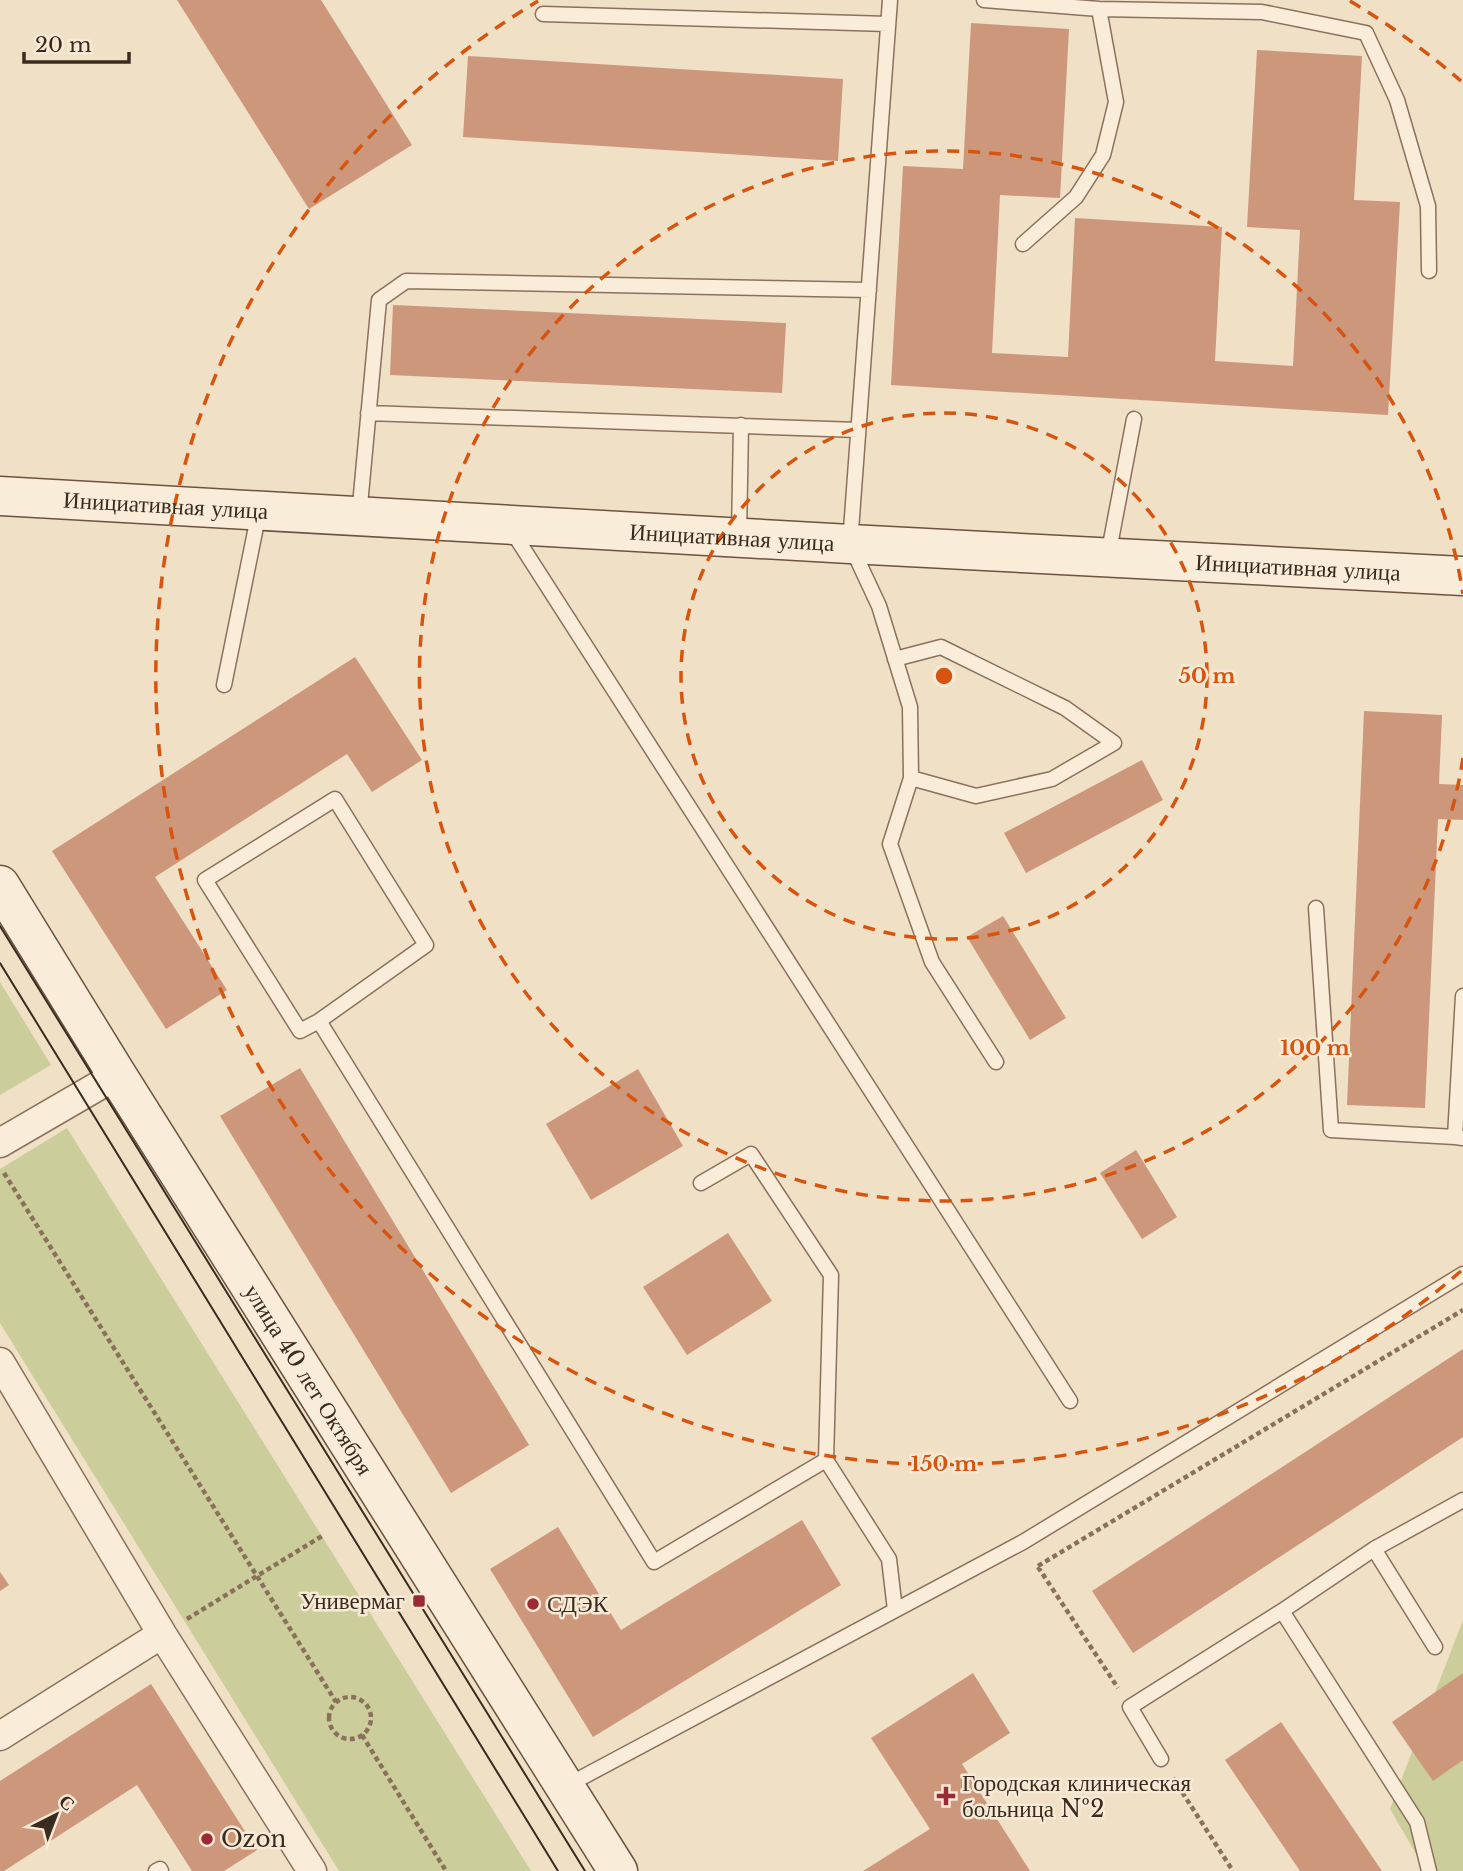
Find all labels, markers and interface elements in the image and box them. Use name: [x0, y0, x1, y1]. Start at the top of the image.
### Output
scale bar: [24, 21, 130, 65]
text: 20 m: [35, 32, 92, 58]
street label: Инициативная улица: [62, 486, 269, 525]
street label: Инициативная улица: [629, 518, 835, 557]
street label: Инициативная улица: [1195, 548, 1401, 587]
text: 50 m: [1178, 663, 1236, 689]
centre of rings: [932, 664, 956, 688]
text: 100 m: [1280, 1035, 1350, 1061]
street label: улица 40 лет Октября: [238, 1279, 379, 1480]
text: 150 m: [911, 1451, 977, 1477]
place label: Универмаг: [300, 1587, 405, 1615]
place label: СДЭК: [547, 1590, 609, 1618]
marker: Универмаг: [411, 1593, 427, 1609]
marker: СДЭК: [525, 1596, 541, 1612]
place label: Городская клиническая больница №2: [962, 1769, 1191, 1823]
north arrow: [21, 1780, 91, 1850]
marker: Городская клиническая больница №2: [936, 1786, 956, 1806]
text: С: [54, 1790, 80, 1816]
place label: Ozon: [221, 1825, 286, 1853]
marker: Ozon: [199, 1831, 215, 1847]

